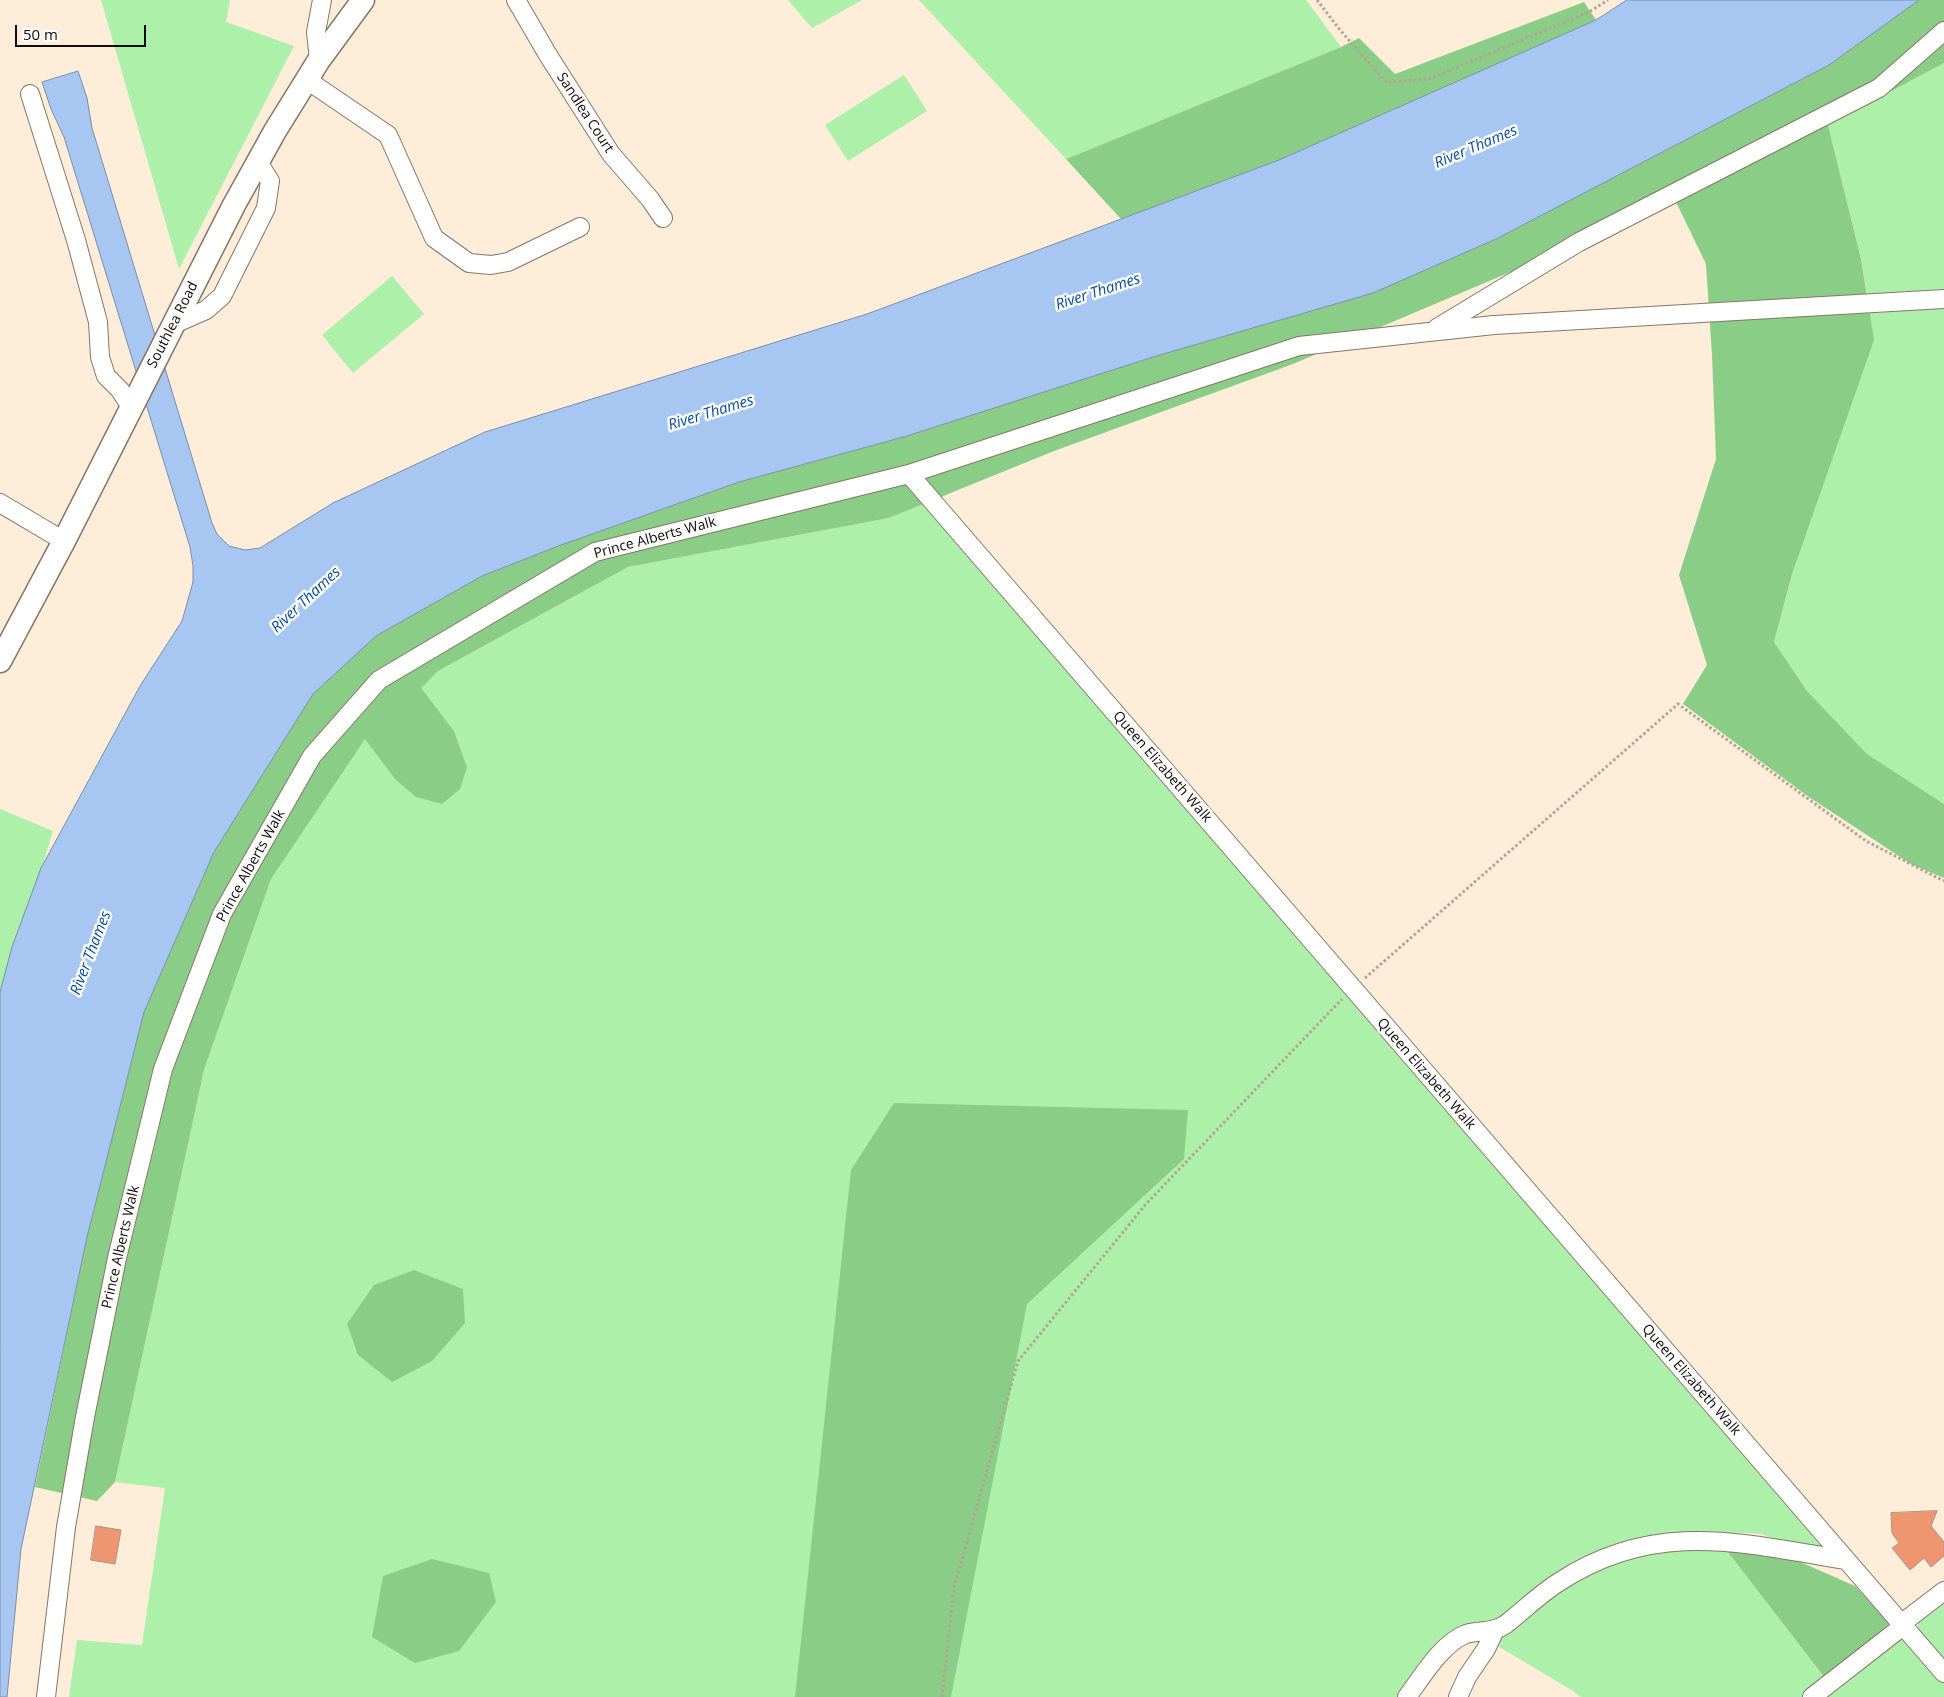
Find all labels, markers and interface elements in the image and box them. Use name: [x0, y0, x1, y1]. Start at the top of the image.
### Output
scale bar: [18, 15, 149, 47]
text: 50 m: [23, 24, 58, 44]
street label: Sandlea Court: [553, 70, 617, 156]
water label: River Thames: [1432, 121, 1520, 173]
water label: River Thames: [1053, 270, 1143, 314]
street label: Southlea Road: [144, 279, 202, 371]
water label: River Thames: [666, 392, 756, 434]
street label: Prince Alberts Walk: [592, 514, 718, 562]
water label: River Thames: [268, 563, 344, 637]
street label: Queen Elizabeth Walk: [1109, 708, 1215, 826]
street label: Prince Alberts Walk: [213, 807, 289, 925]
water label: River Thames: [67, 909, 115, 997]
street label: Queen Elizabeth Walk: [1373, 1015, 1479, 1133]
street label: Prince Alberts Walk: [99, 1184, 143, 1310]
street label: Queen Elizabeth Walk: [1638, 1321, 1744, 1439]

